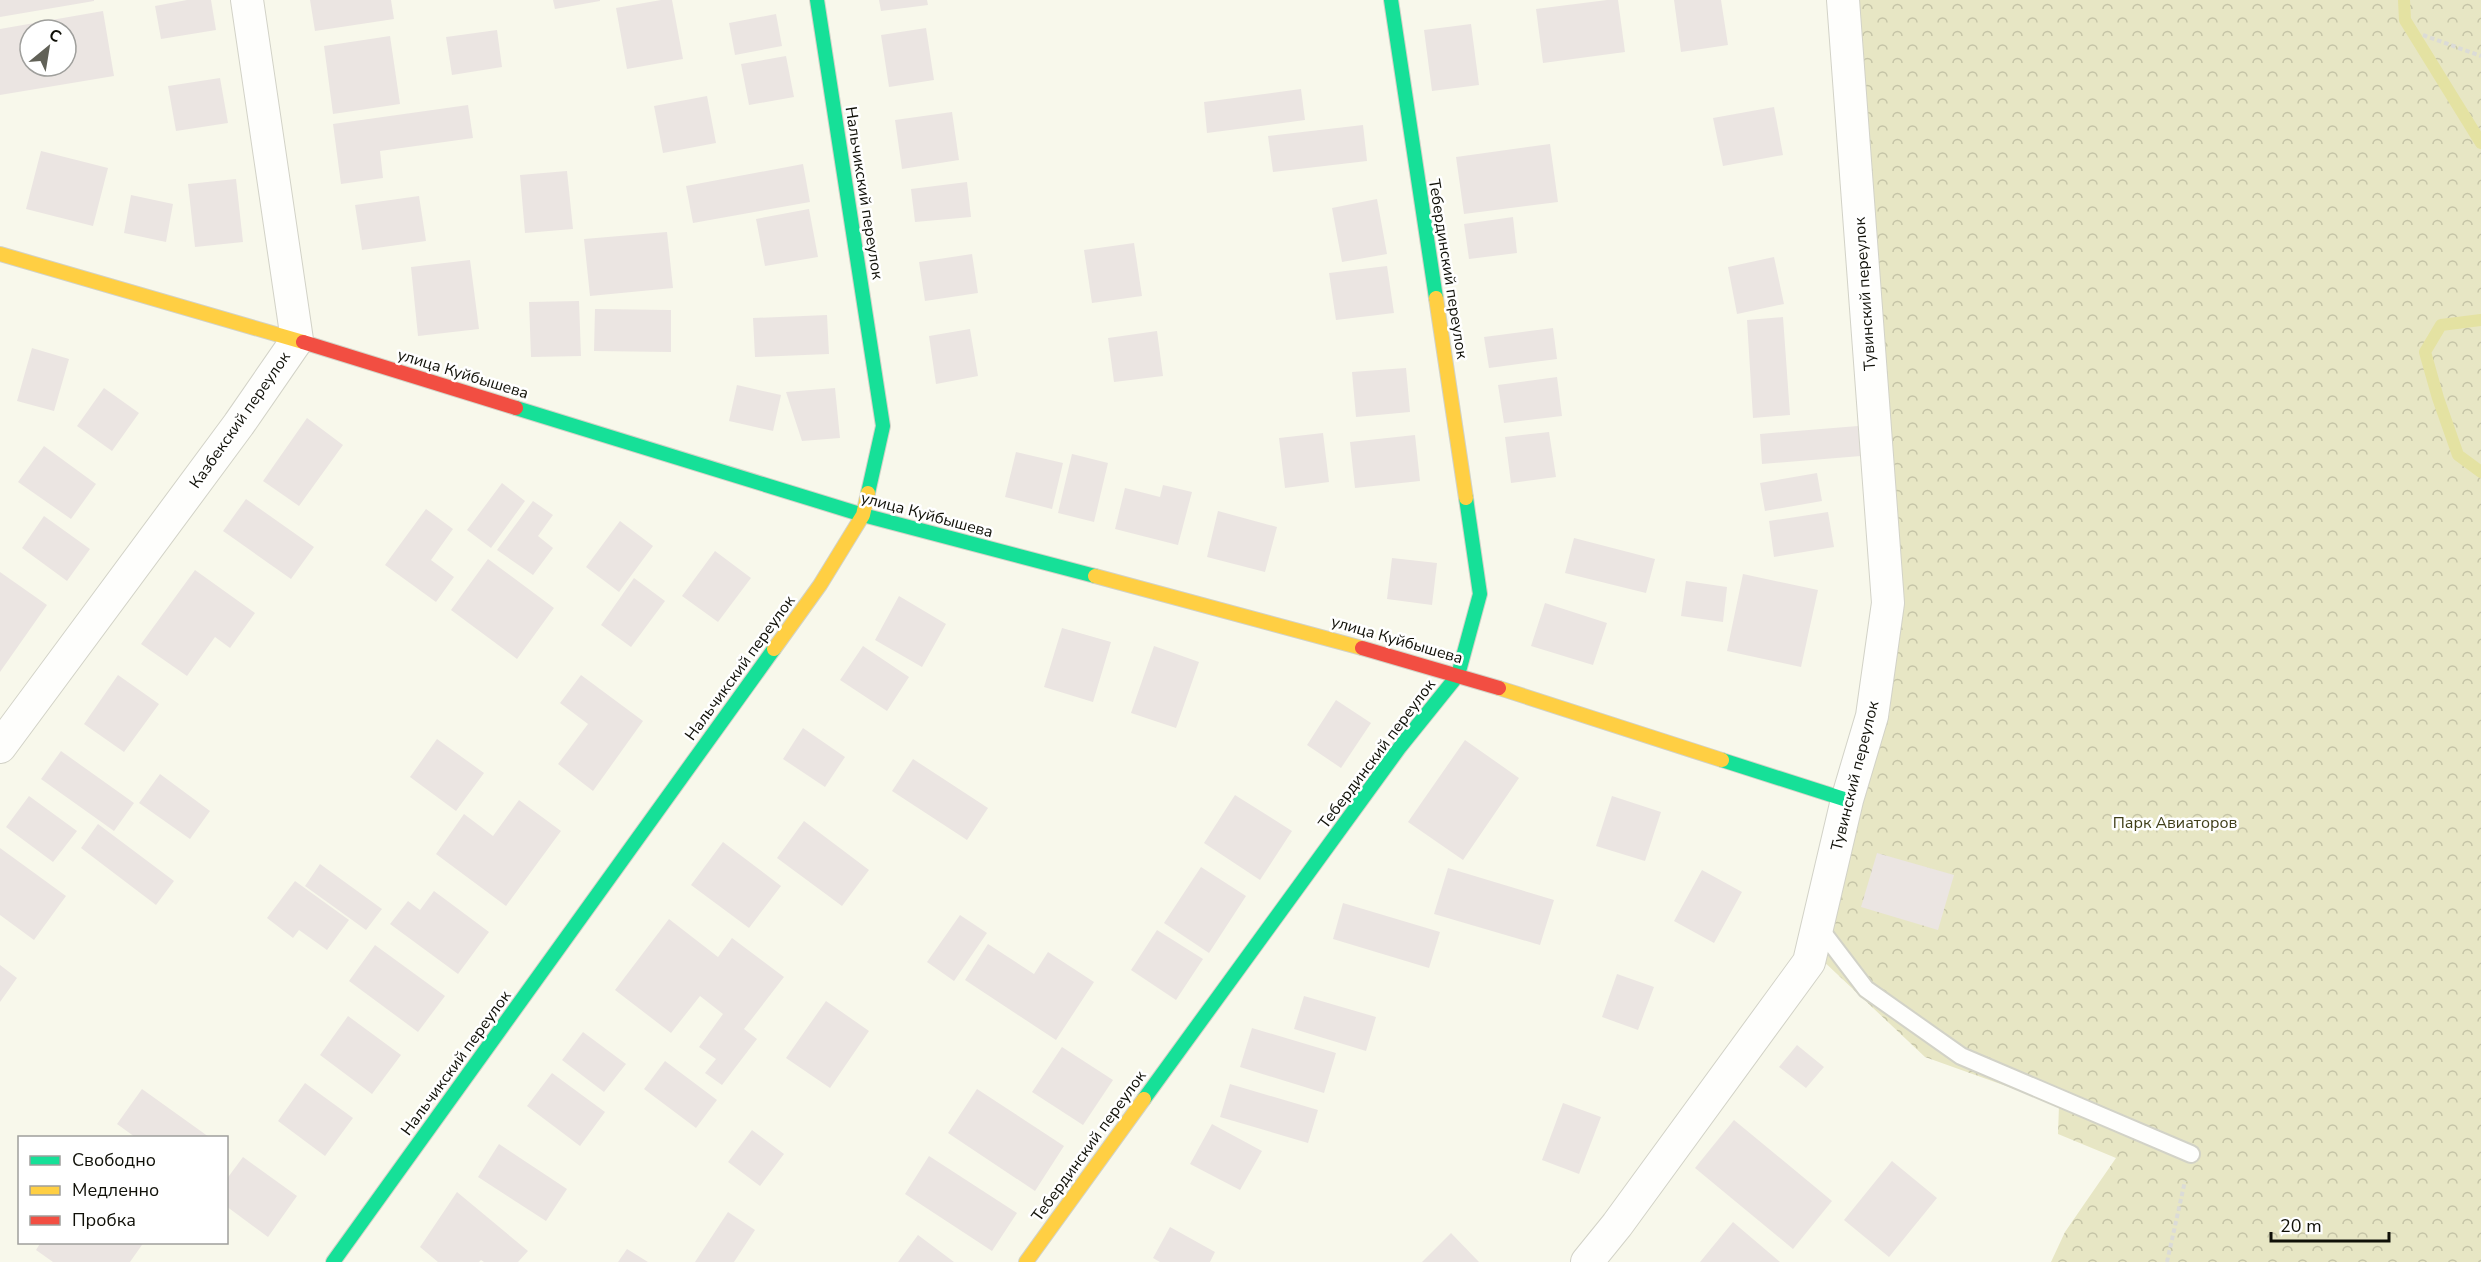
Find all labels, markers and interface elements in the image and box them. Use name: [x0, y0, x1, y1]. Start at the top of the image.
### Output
north arrow: [18, 18, 78, 78]
text: С: [45, 24, 65, 48]
street label: Нальчикский переулок: [839, 105, 889, 282]
street label: Тебердинский переулок: [1423, 177, 1473, 361]
street label: Тувинский переулок: [1849, 216, 1881, 371]
street label: улица Куйбышева: [395, 344, 531, 404]
street label: Казбекский переулок: [184, 347, 296, 493]
street label: улица Куйбышева: [859, 487, 995, 543]
street label: Нальчикский переулок: [680, 590, 801, 745]
street label: улица Куйбышева: [1329, 611, 1465, 669]
street label: Тебердинский переулок: [1313, 674, 1441, 833]
street label: Тувинский переулок: [1826, 698, 1884, 853]
park label: Парк Авиаторов: [2113, 812, 2238, 834]
street label: Нальчикский переулок: [396, 985, 517, 1140]
street label: Тебердинский переулок: [1027, 1065, 1152, 1226]
legend: [18, 1136, 228, 1244]
text: Свободно: [72, 1148, 156, 1172]
text: Медленно: [72, 1178, 159, 1202]
scale bar: [2271, 1205, 2390, 1243]
text: Пробка: [72, 1208, 136, 1232]
text: 20 m: [2280, 1214, 2322, 1238]

